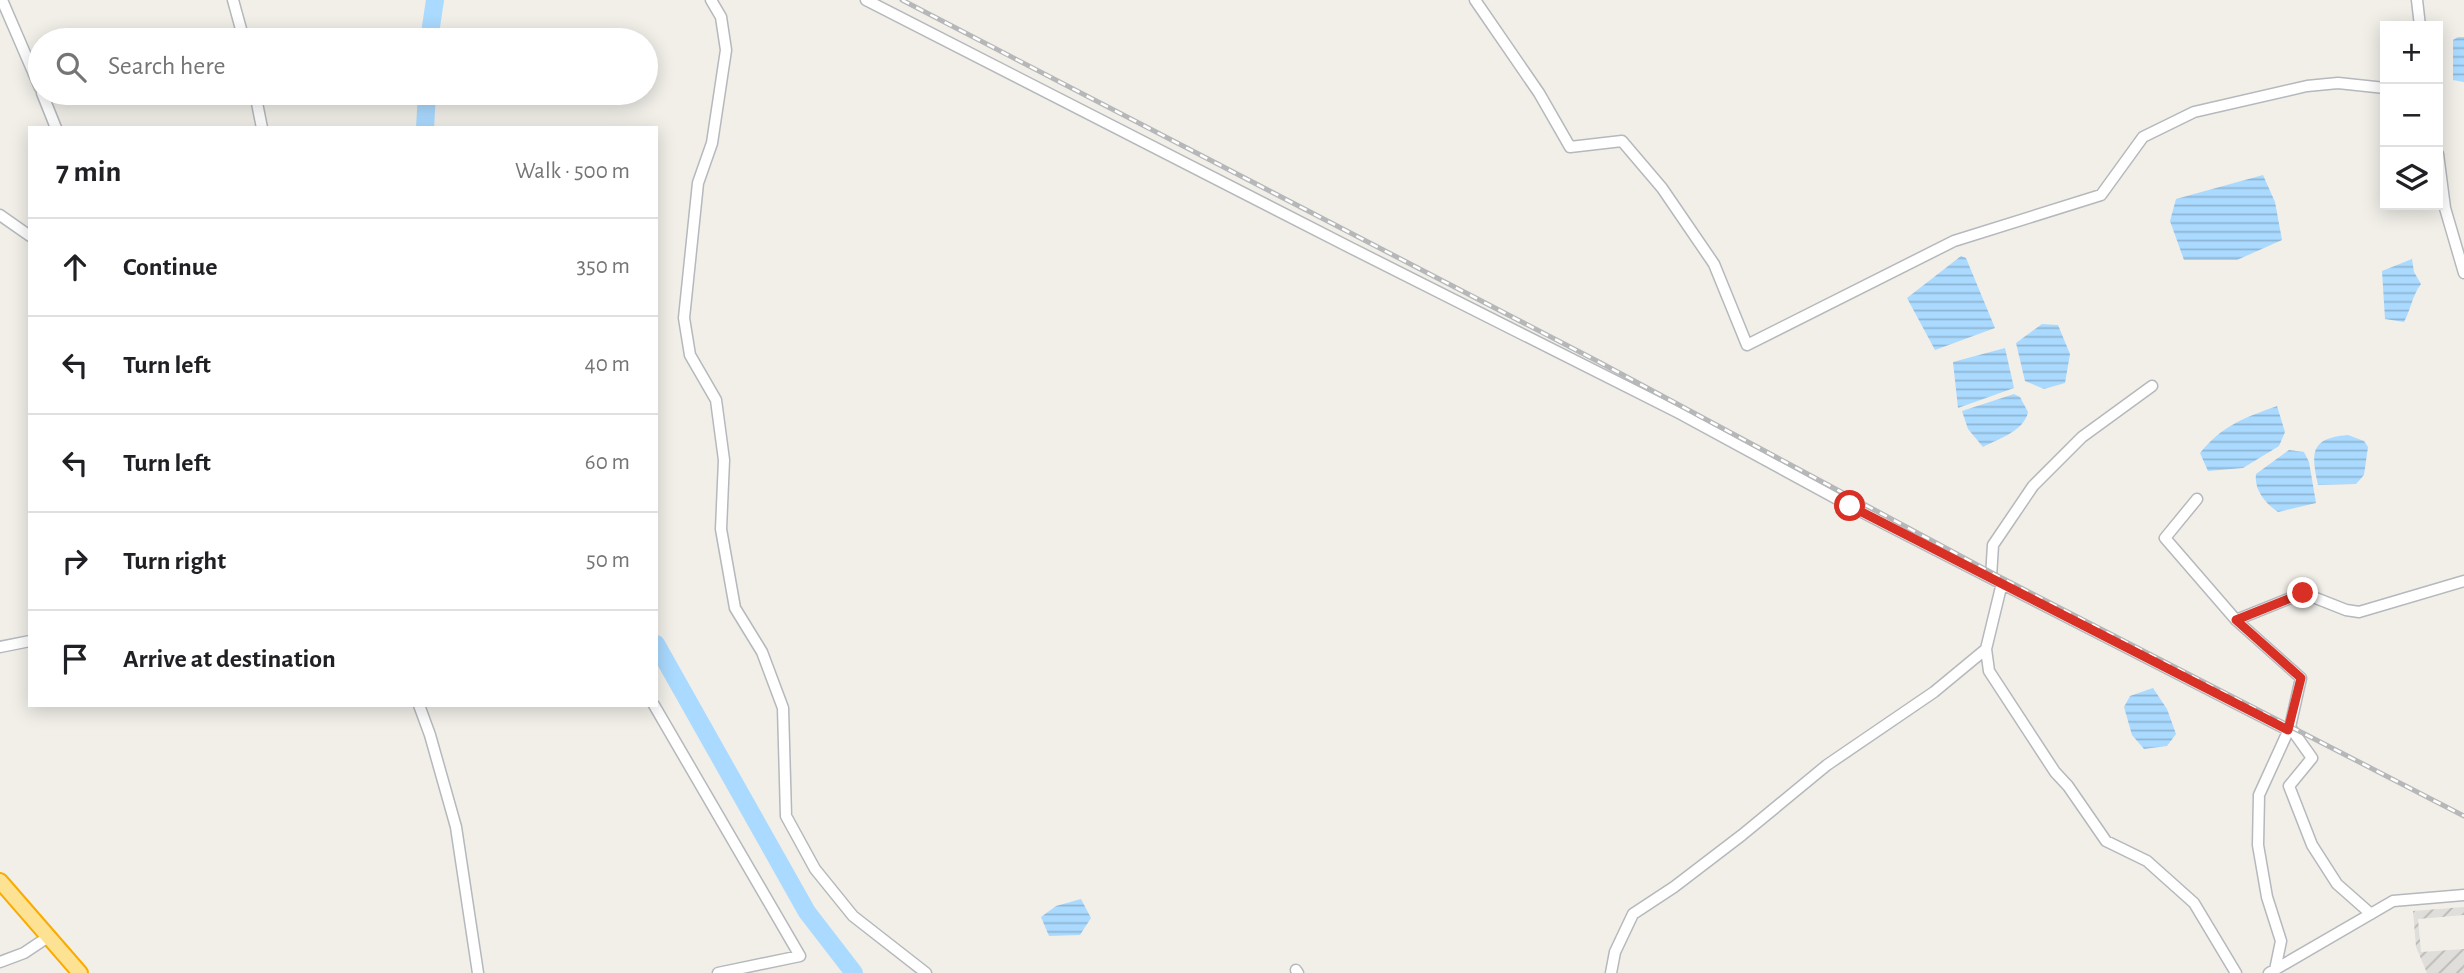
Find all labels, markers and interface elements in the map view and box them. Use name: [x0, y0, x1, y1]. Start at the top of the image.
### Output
map controls: [2380, 21, 2443, 210]
button: +: [2380, 21, 2443, 84]
search box: [28, 28, 658, 105]
icon: search: [52, 48, 90, 86]
text: Search here: [108, 53, 226, 79]
button: −: [2380, 84, 2443, 147]
button: layers: [2380, 147, 2443, 210]
text: 7 min: [56, 157, 121, 187]
text: Walk · 500 m: [515, 160, 630, 183]
icon: ahead: [56, 248, 94, 286]
text: Continue: [123, 254, 218, 280]
text: 350 m: [577, 255, 630, 278]
icon: left: [56, 346, 94, 384]
text: Turn left: [123, 352, 211, 378]
text: 40 m: [585, 353, 630, 376]
icon: left: [56, 444, 94, 482]
text: Turn left: [123, 450, 211, 476]
text: 60 m: [585, 451, 630, 474]
route start: [1834, 490, 1865, 521]
icon: right: [56, 542, 94, 580]
text: Turn right: [123, 548, 226, 574]
text: 50 m: [586, 549, 630, 572]
route end: [2287, 577, 2318, 608]
icon: arrive: [56, 640, 94, 678]
text: Arrive at destination: [123, 646, 336, 672]

